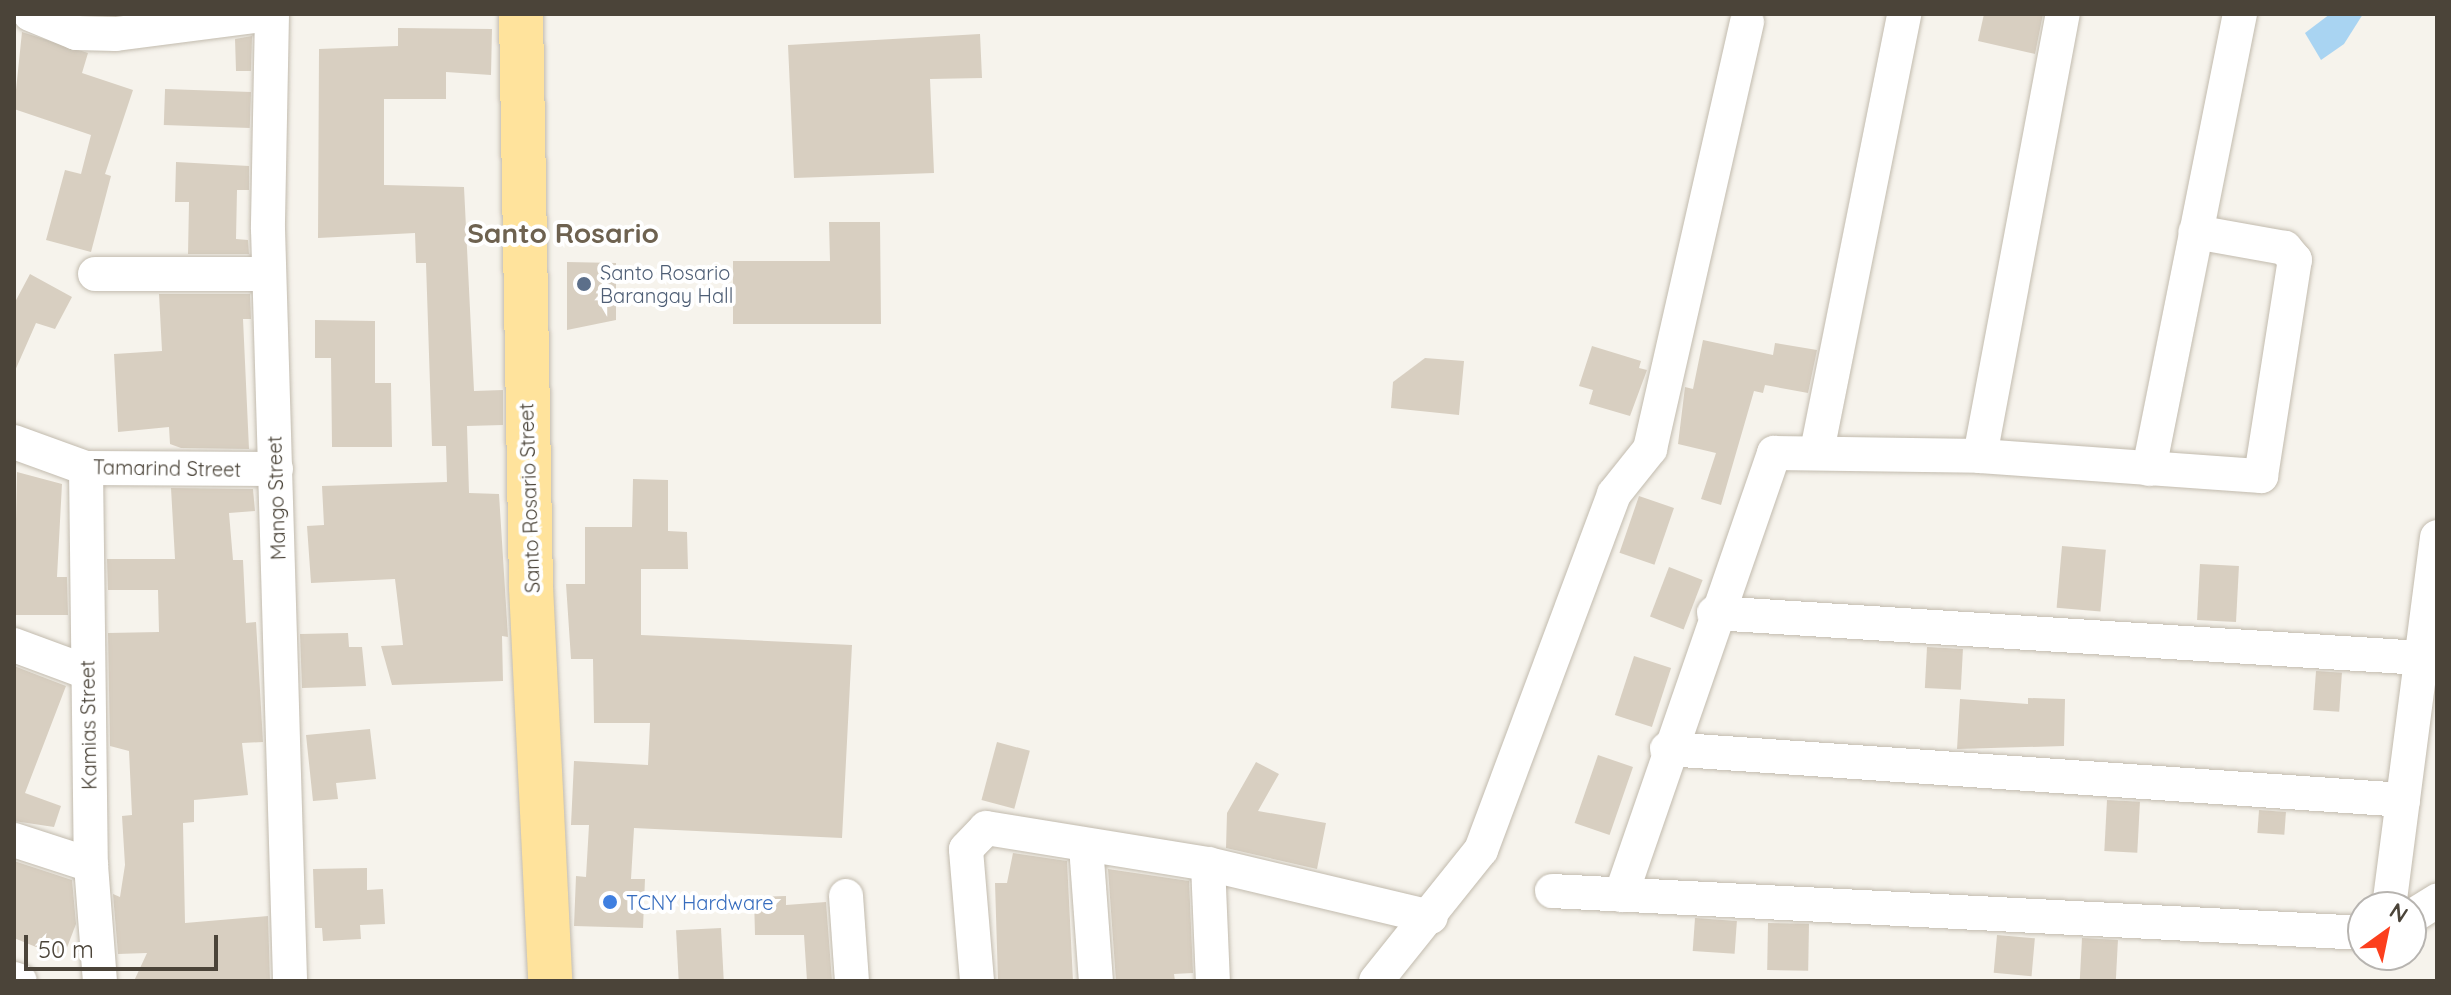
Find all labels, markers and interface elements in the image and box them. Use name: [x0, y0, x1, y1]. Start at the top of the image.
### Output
district label: Santo Rosario: [467, 216, 659, 250]
place label: Santo Rosario Barangay Hall: [600, 260, 733, 307]
marker: Santo Rosario Barangay Hall: [575, 275, 593, 293]
street label: Santo Rosario Street: [514, 402, 544, 594]
street label: Mango Street: [262, 435, 290, 561]
street label: Tamarind Street: [93, 455, 241, 481]
street label: Kamias Street: [75, 660, 101, 790]
place label: TCNY Hardware: [626, 890, 774, 914]
north arrow: [2347, 891, 2427, 971]
marker: TCNY Hardware: [601, 893, 619, 911]
text: N: [2385, 896, 2413, 929]
scale bar: [28, 919, 222, 969]
text: 50 m: [38, 934, 94, 964]

